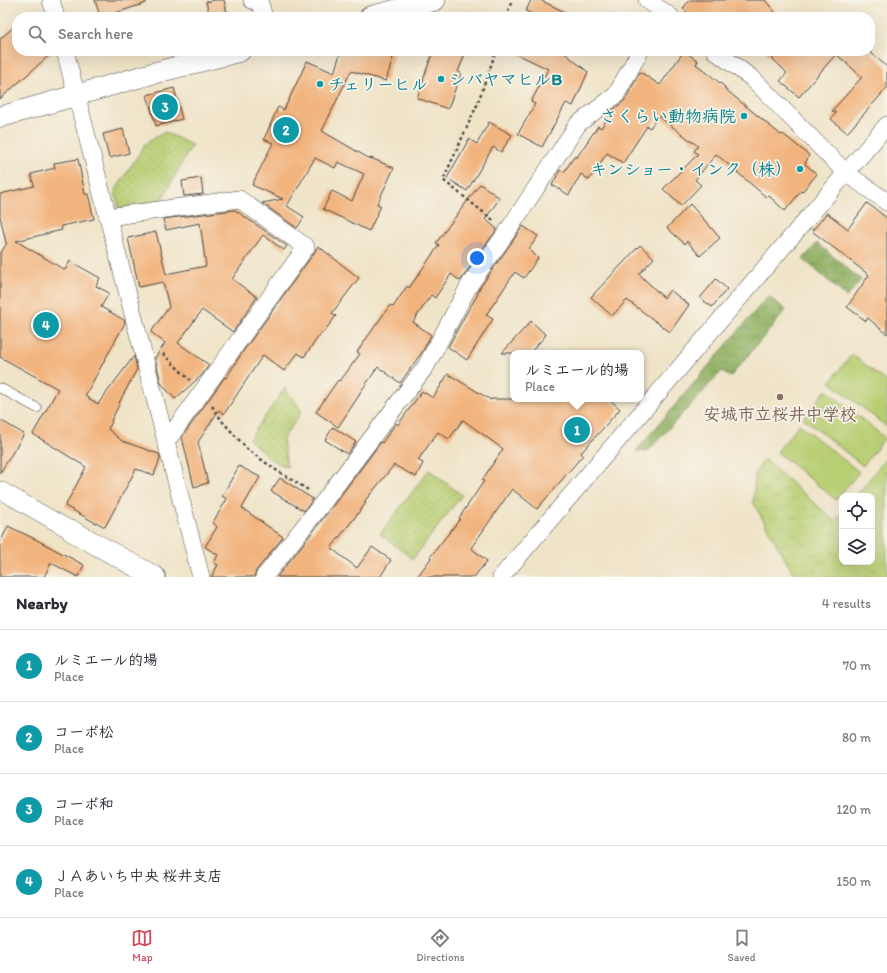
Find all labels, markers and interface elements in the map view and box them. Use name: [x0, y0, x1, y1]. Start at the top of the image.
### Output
search box: [12, 12, 875, 56]
icon: search: [26, 23, 48, 45]
text: Search here: [58, 25, 133, 43]
place label: シバヤマヒルB: [449, 69, 562, 89]
place label: チェリーヒル: [328, 74, 428, 94]
marker: シバヤマヒルB: [436, 74, 446, 84]
marker: チェリーヒル: [315, 79, 325, 89]
pin: 3: [152, 92, 178, 122]
place label: さくらい動物病院: [600, 106, 736, 126]
marker: さくらい動物病院: [739, 111, 749, 121]
pin: 2: [273, 115, 299, 145]
place label: キンショー・インク（株）: [590, 159, 792, 179]
marker: キンショー・インク（株）: [795, 164, 805, 174]
your location: [467, 248, 487, 268]
pin: 4: [33, 310, 59, 340]
popup: [510, 350, 644, 402]
text: ルミエール的場: [525, 361, 629, 379]
text: Place: [525, 379, 555, 394]
marker: 安城市立桜井中学校: [775, 392, 785, 402]
place label: 安城市立桜井中学校: [704, 404, 857, 424]
pin: 1: [564, 415, 590, 445]
map controls: [839, 493, 875, 565]
button: locate: [839, 493, 875, 529]
button: layers: [839, 529, 875, 565]
text: Nearby: [16, 593, 68, 613]
text: 4 results: [822, 596, 871, 611]
text: ルミエール的場: [54, 651, 158, 669]
text: 1: [26, 658, 32, 673]
text: 70 m: [843, 658, 871, 673]
text: Place: [54, 669, 84, 684]
text: コーポ松: [54, 723, 114, 741]
text: 2: [26, 730, 32, 745]
text: 80 m: [842, 730, 871, 745]
text: Place: [54, 741, 84, 756]
text: コーポ和: [54, 795, 114, 813]
text: 3: [25, 802, 33, 817]
text: 120 m: [836, 802, 871, 817]
text: Place: [54, 813, 84, 828]
text: ＪＡあいち中央 桜井支店: [54, 867, 222, 885]
text: 4: [25, 874, 33, 889]
text: 150 m: [836, 874, 871, 889]
text: Place: [54, 885, 84, 900]
tab: Map: [131, 927, 153, 964]
tab: Directions: [416, 927, 465, 964]
tab: Saved: [727, 927, 756, 964]

